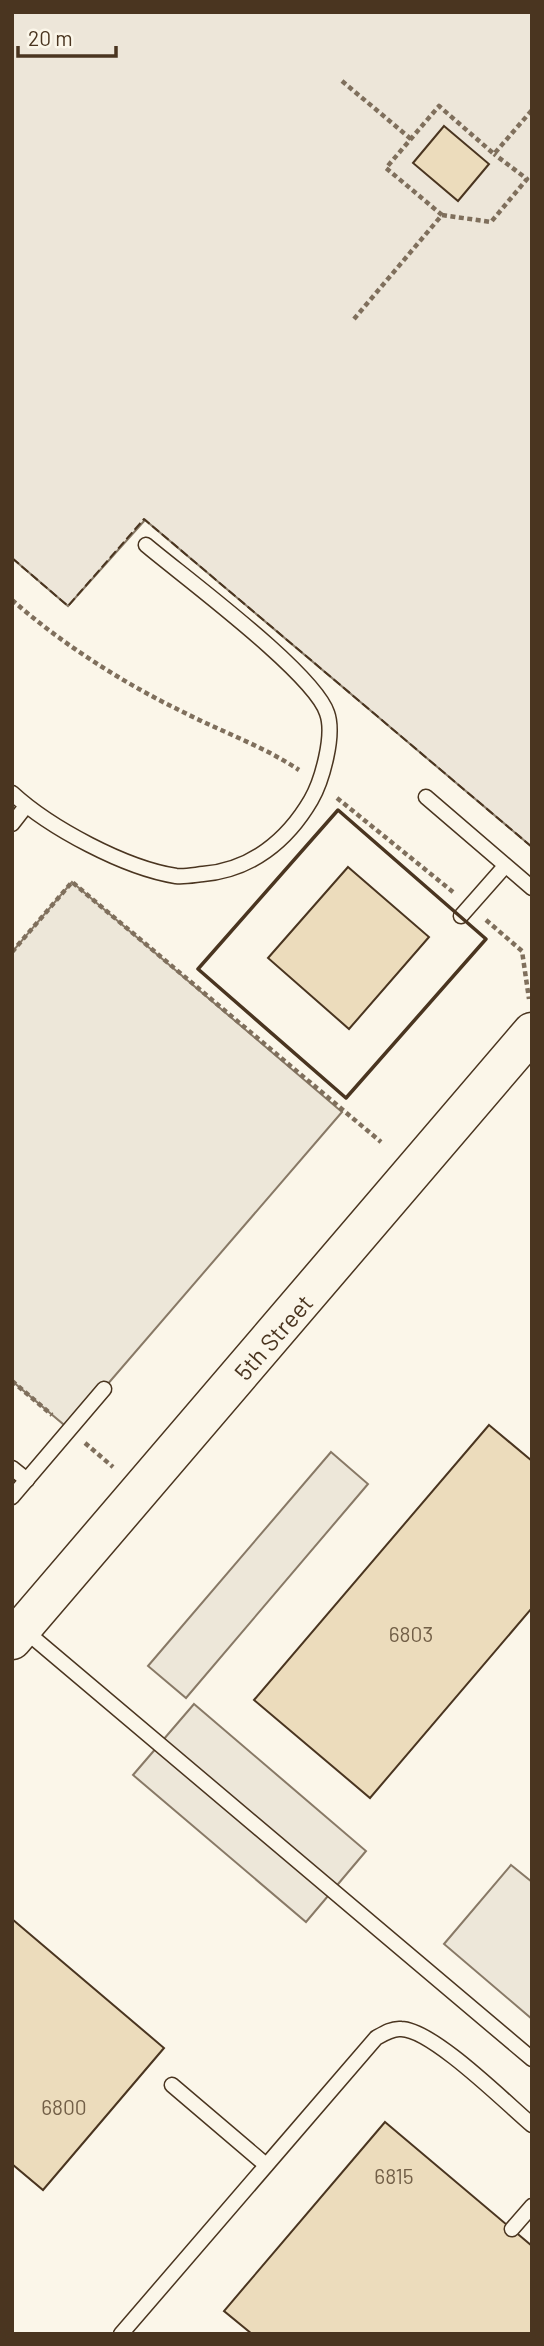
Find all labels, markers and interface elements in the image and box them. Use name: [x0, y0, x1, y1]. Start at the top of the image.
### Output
scale bar: [18, 14, 116, 58]
text: 20 m: [28, 25, 73, 50]
street label: 5th Street: [228, 1288, 318, 1386]
house number: 6803: [389, 1621, 433, 1646]
house number: 6800: [41, 2094, 87, 2119]
house number: 6815: [374, 2163, 414, 2188]

